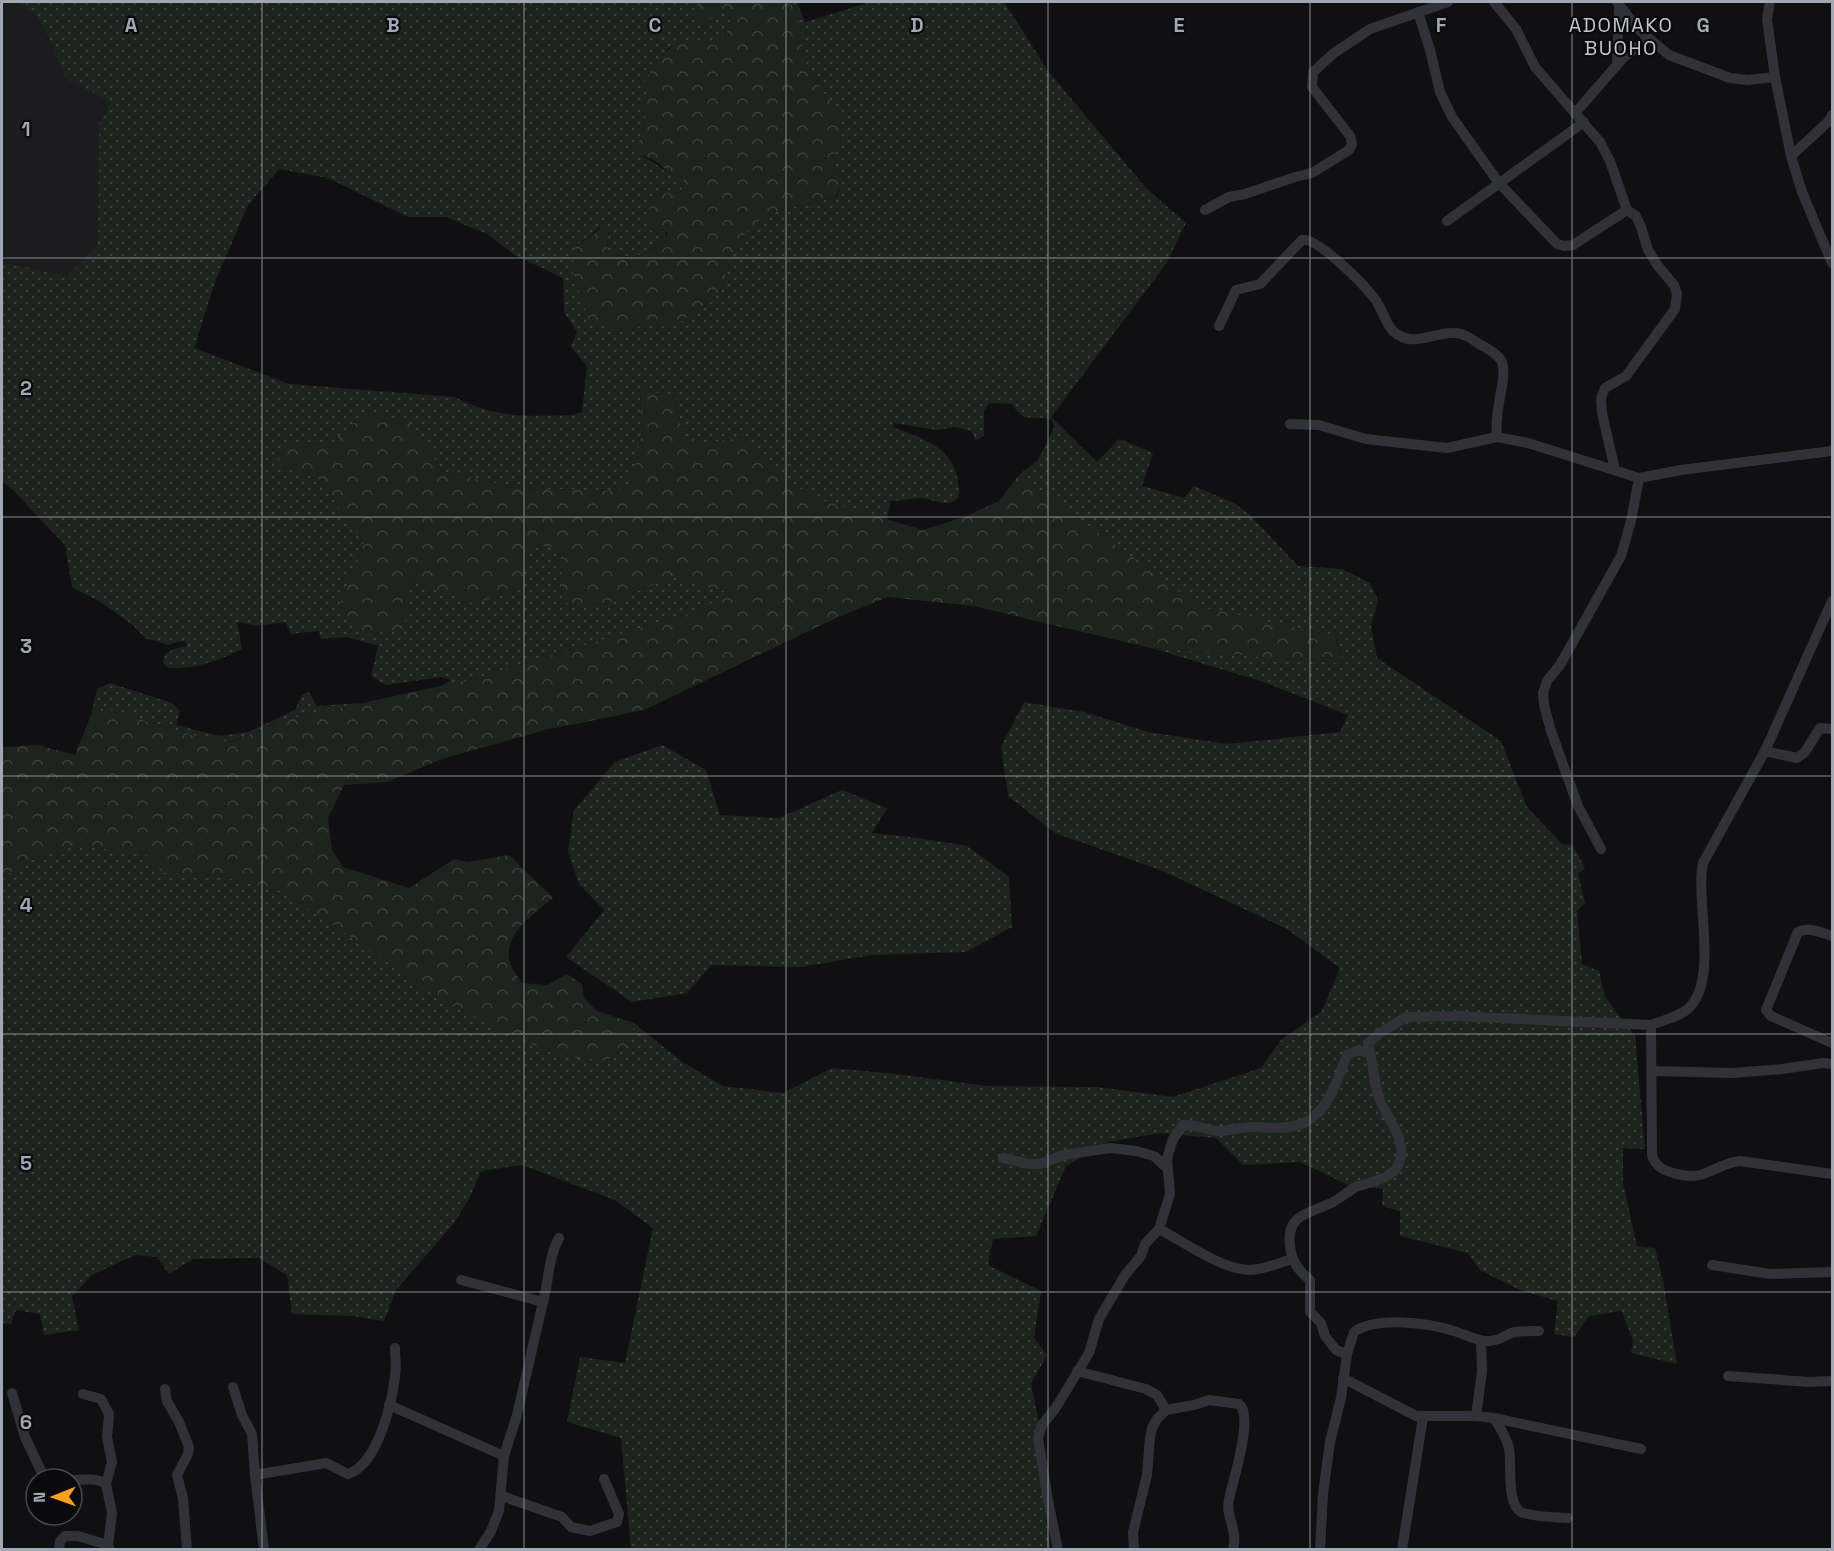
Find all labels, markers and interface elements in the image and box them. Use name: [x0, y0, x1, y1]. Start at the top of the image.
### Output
text: A: [125, 12, 138, 38]
text: B: [386, 12, 400, 38]
text: C: [649, 12, 662, 38]
text: D: [910, 12, 924, 38]
text: E: [1173, 12, 1185, 38]
text: F: [1436, 12, 1447, 38]
district label: ADOMAKO BUOHO: [1569, 12, 1673, 61]
text: G: [1696, 12, 1710, 38]
text: 1: [21, 116, 31, 142]
text: 2: [20, 375, 32, 401]
text: 3: [20, 633, 32, 659]
text: 4: [20, 892, 33, 918]
text: 5: [20, 1150, 32, 1176]
text: 6: [20, 1409, 32, 1435]
north arrow: [24, 1467, 84, 1527]
text: N: [29, 1492, 50, 1503]

